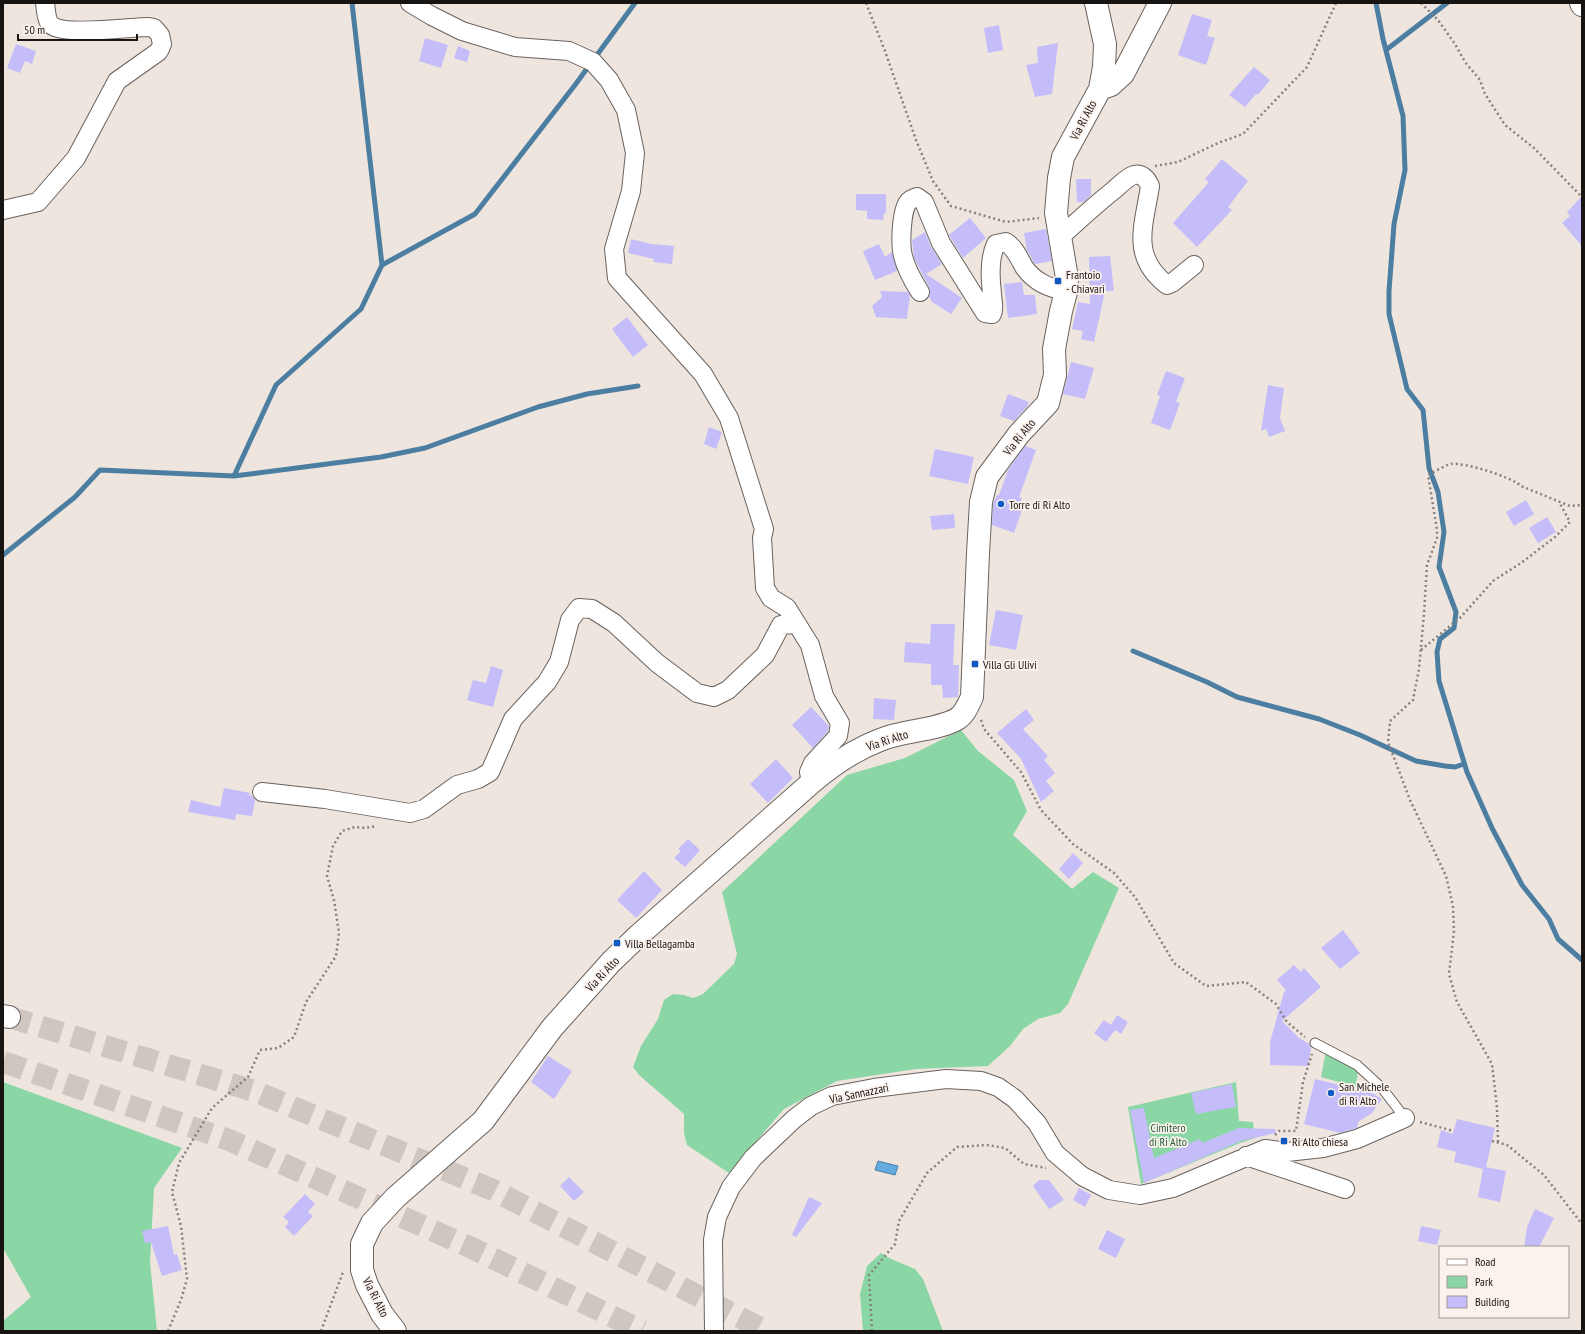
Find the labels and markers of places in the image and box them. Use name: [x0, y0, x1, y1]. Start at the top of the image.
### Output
place label: Frantoio - Chiavari: [1066, 267, 1105, 296]
marker: Frantoio - Chiavari: [1053, 276, 1063, 286]
place label: Torre di Ri Alto: [1009, 497, 1070, 512]
marker: Torre di Ri Alto: [996, 499, 1006, 509]
place label: Villa Gli Ulivi: [982, 657, 1037, 672]
marker: Villa Gli Ulivi: [970, 659, 980, 669]
place label: Villa Bellagamba: [624, 936, 695, 951]
marker: Villa Bellagamba: [612, 938, 622, 948]
place label: San Michele di Ri Alto: [1339, 1079, 1389, 1108]
marker: San Michele di Ri Alto: [1326, 1088, 1336, 1098]
place label: Ri Alto chiesa: [1292, 1134, 1348, 1149]
marker: Ri Alto chiesa: [1279, 1136, 1289, 1146]

